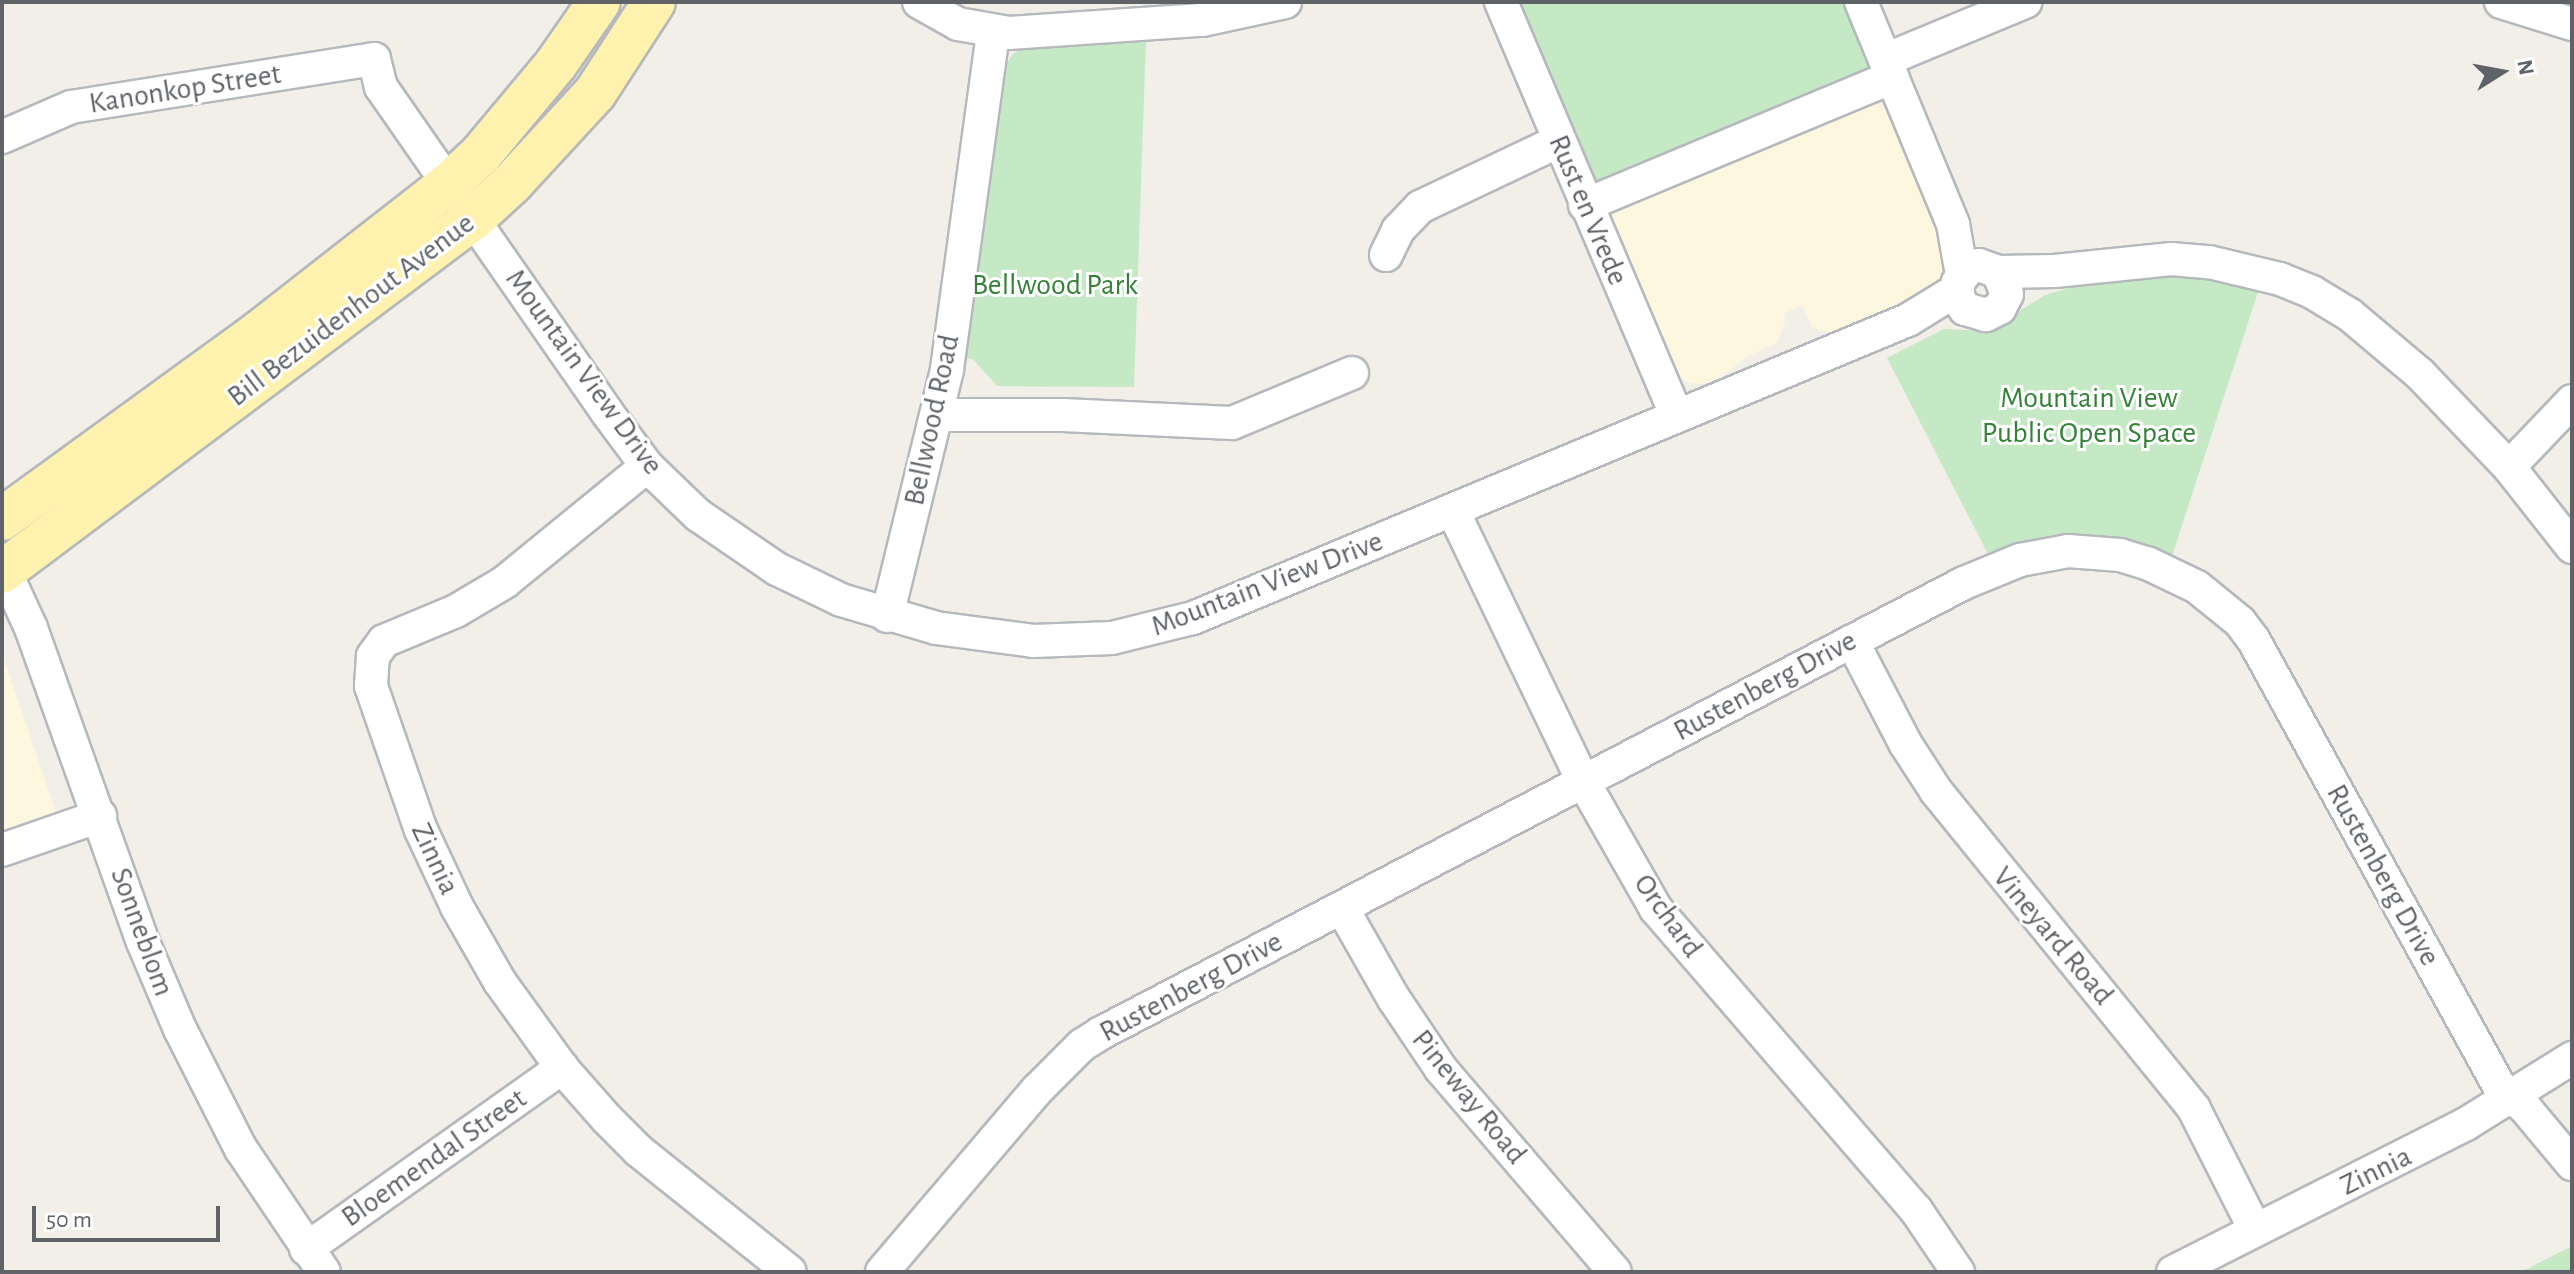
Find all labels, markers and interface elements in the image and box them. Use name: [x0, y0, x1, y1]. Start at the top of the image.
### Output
north arrow: [2462, 32, 2542, 112]
street label: Kanonkop Street: [86, 56, 284, 122]
text: N: [2513, 58, 2538, 77]
street label: Rust en Vrede: [1540, 129, 1636, 291]
street label: Bill Bezuidenhout Avenue: [220, 205, 482, 415]
street label: Mountain View Drive: [497, 262, 671, 482]
park label: Bellwood Park: [972, 267, 1138, 303]
street label: Bellwood Road: [896, 331, 968, 509]
park label: Mountain View Public Open Space: [1982, 380, 2196, 450]
street label: Mountain View Drive: [1146, 523, 1388, 645]
street label: Rustenberg Drive: [1667, 623, 1863, 749]
street label: Rustenberg Drive: [2318, 778, 2448, 972]
street label: Zinnia: [403, 817, 467, 901]
street label: Vineyard Road: [1985, 860, 2121, 1012]
street label: Sonneblom: [102, 863, 182, 1001]
street label: Orchard: [1626, 867, 1710, 965]
street label: Rustenberg Drive: [1093, 924, 1289, 1050]
street label: Pineway Road: [1404, 1022, 1534, 1172]
street label: Bloemendal Street: [334, 1081, 534, 1235]
street label: Zinnia: [2334, 1138, 2418, 1204]
scale bar: [36, 1190, 224, 1240]
text: 50 m: [46, 1208, 92, 1232]

